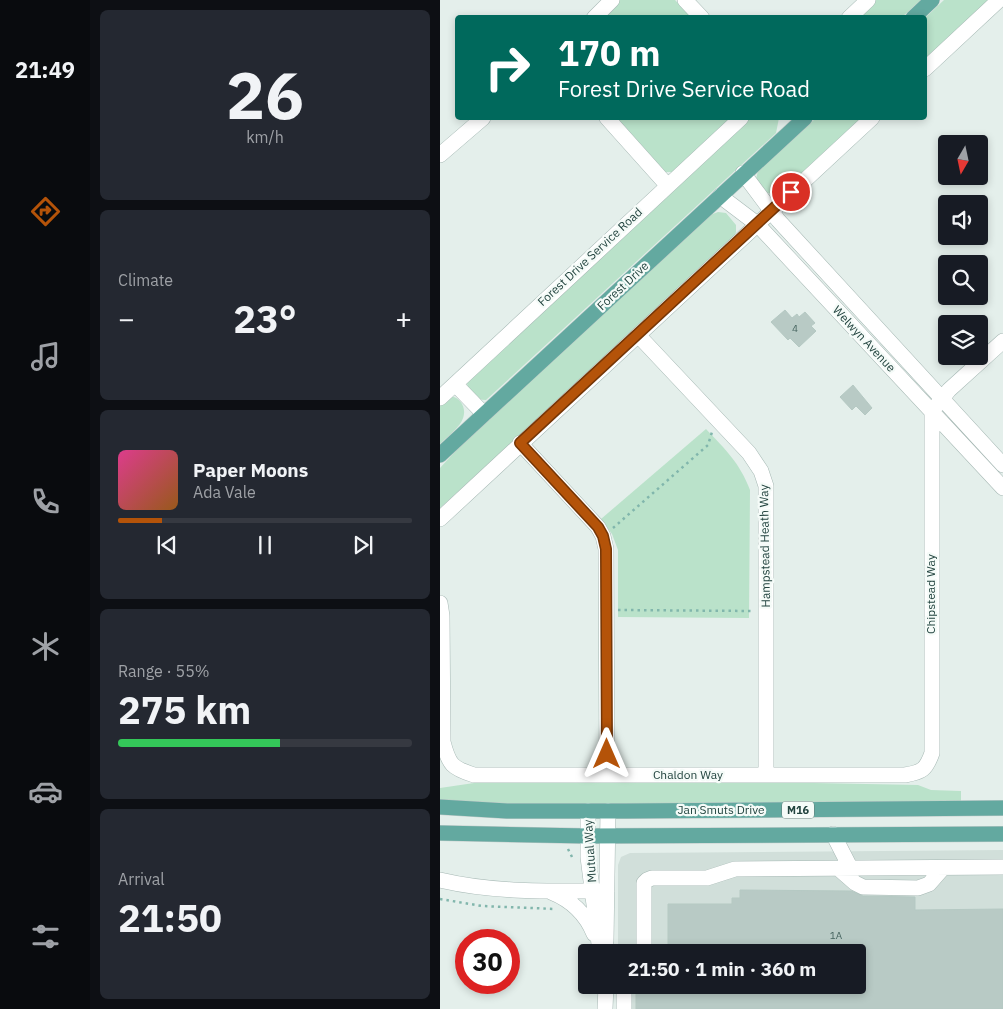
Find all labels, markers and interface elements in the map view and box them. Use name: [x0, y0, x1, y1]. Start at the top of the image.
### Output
text: 170 m: [558, 30, 661, 76]
icon: right: [475, 35, 540, 100]
text: 26: [226, 52, 304, 137]
text: 21:49: [15, 55, 75, 84]
text: Forest Drive Service Road: [558, 74, 810, 103]
text: km/h: [246, 127, 284, 147]
north arrow: [938, 135, 988, 185]
map controls: [938, 135, 988, 365]
pin: [770, 171, 812, 213]
icon: arrive: [777, 178, 805, 206]
icon: directions: [28, 194, 63, 229]
button: sound: [938, 195, 988, 245]
street label: Forest Drive Service Road: [535, 205, 645, 309]
button: search: [938, 255, 988, 305]
street label: Forest Drive: [594, 259, 652, 313]
text: Climate: [118, 270, 173, 290]
text: 23°: [233, 294, 297, 343]
text: −: [118, 300, 135, 337]
text: +: [395, 300, 412, 337]
street label: Welwyn Avenue: [830, 302, 899, 375]
button: layers: [938, 315, 988, 365]
house number: 4: [792, 322, 798, 335]
icon: music: [28, 339, 63, 374]
text: Paper Moons: [193, 458, 308, 482]
text: Ada Vale: [193, 482, 256, 502]
icon: phone: [28, 484, 63, 519]
street label: Hampstead Heath Way: [756, 484, 773, 608]
icon: previous: [153, 531, 181, 559]
icon: pause: [251, 531, 279, 559]
icon: next: [349, 531, 377, 559]
street label: Chipstead Way: [923, 554, 938, 634]
icon: climate: [28, 629, 63, 664]
text: Range · 55%: [118, 661, 210, 681]
text: 275 km: [118, 685, 251, 734]
position arrow: [580, 727, 632, 779]
street label: Chaldon Way: [653, 767, 723, 782]
icon: car: [28, 774, 63, 809]
street label: Jan Smuts Drive: [677, 802, 765, 817]
road number: M16: [782, 802, 814, 818]
street label: Mutual Way: [580, 819, 599, 883]
text: Arrival: [118, 869, 165, 889]
text: 21:50: [118, 893, 222, 942]
icon: filters: [28, 919, 63, 954]
speed limit sign: 30: [455, 929, 520, 994]
house number: 1A: [830, 929, 843, 942]
text: 21:50 · 1 min · 360 m: [628, 957, 816, 981]

